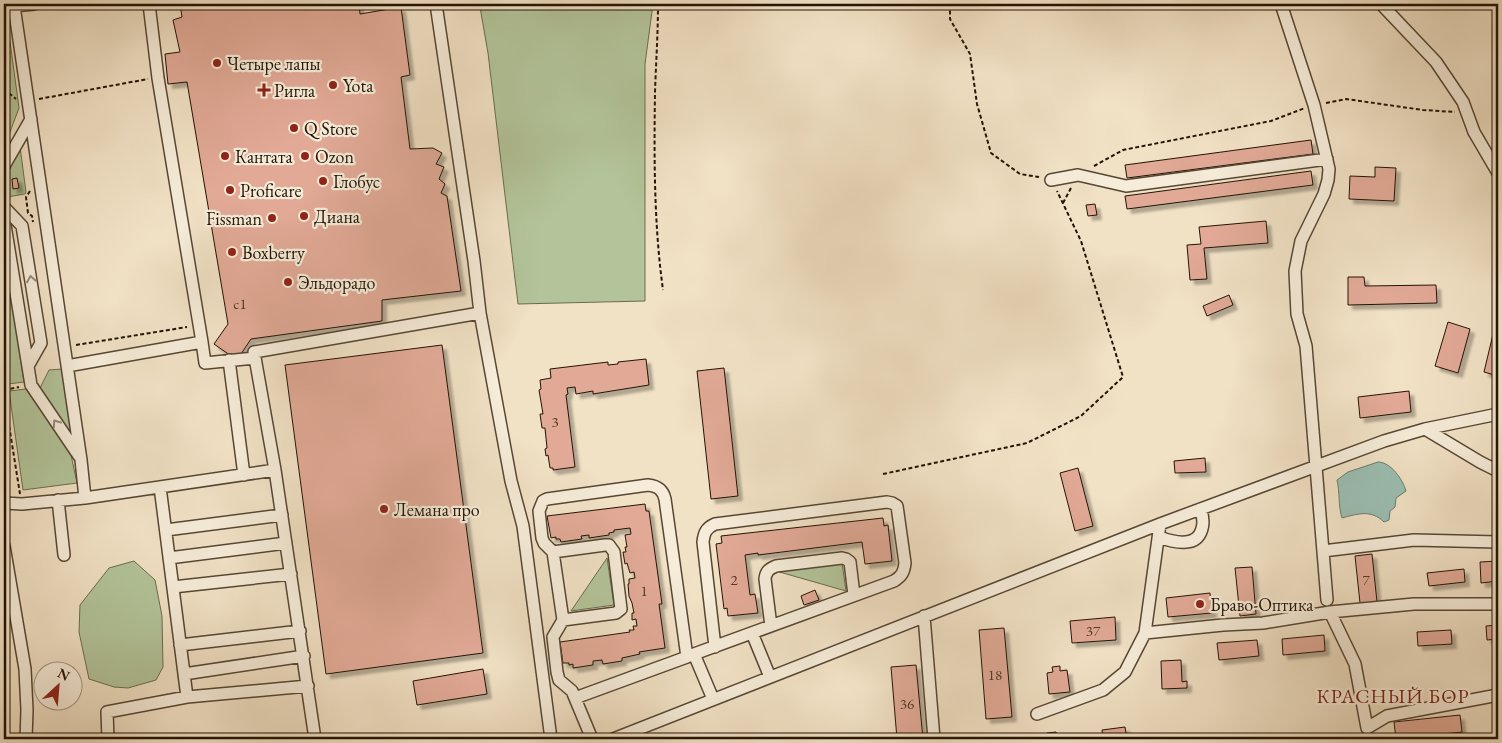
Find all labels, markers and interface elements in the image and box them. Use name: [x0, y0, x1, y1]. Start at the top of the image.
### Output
place label: Четыре лапы: [227, 52, 320, 75]
marker: Четыре лапы: [211, 57, 223, 69]
place label: Yota: [343, 74, 374, 97]
place label: Ригла: [274, 79, 316, 102]
marker: Yota: [327, 79, 339, 91]
marker: Ригла: [258, 84, 270, 96]
place label: Q Store: [304, 117, 357, 140]
marker: Q Store: [288, 122, 300, 134]
place label: Кантата: [235, 145, 293, 168]
place label: Ozon: [315, 145, 354, 168]
marker: Кантата: [219, 150, 231, 162]
marker: Ozon: [299, 150, 311, 162]
place label: Глобус: [333, 170, 380, 193]
marker: Глобус: [317, 175, 329, 187]
place label: Proficare: [240, 179, 301, 202]
marker: Proficare: [224, 184, 236, 196]
place label: Диана: [314, 205, 361, 228]
place label: Fissman: [206, 207, 262, 230]
marker: Диана: [298, 210, 310, 222]
marker: Fissman: [266, 212, 278, 224]
place label: Boxberry: [242, 241, 305, 264]
marker: Boxberry: [226, 246, 238, 258]
place label: Эльдорадо: [298, 271, 375, 294]
one-way arrow: [26, 274, 36, 283]
marker: Эльдорадо: [282, 276, 294, 288]
house number: с1: [233, 294, 247, 313]
house number: 3: [551, 412, 559, 431]
one-way arrow: [53, 419, 62, 429]
place label: Лемана про: [394, 498, 480, 521]
marker: Лемана про: [378, 503, 390, 515]
house number: 2: [730, 570, 738, 589]
house number: 7: [1362, 570, 1370, 589]
house number: 1: [640, 581, 648, 600]
place label: Браво-Оптика: [1210, 593, 1314, 616]
marker: Браво-Оптика: [1194, 598, 1206, 610]
house number: 37: [1086, 621, 1101, 640]
north arrow: [32, 660, 82, 710]
text: N: [55, 664, 73, 685]
house number: 18: [988, 665, 1002, 684]
district label: КРАСНЫЙ БОР: [1317, 683, 1469, 709]
house number: 36: [900, 694, 914, 713]

